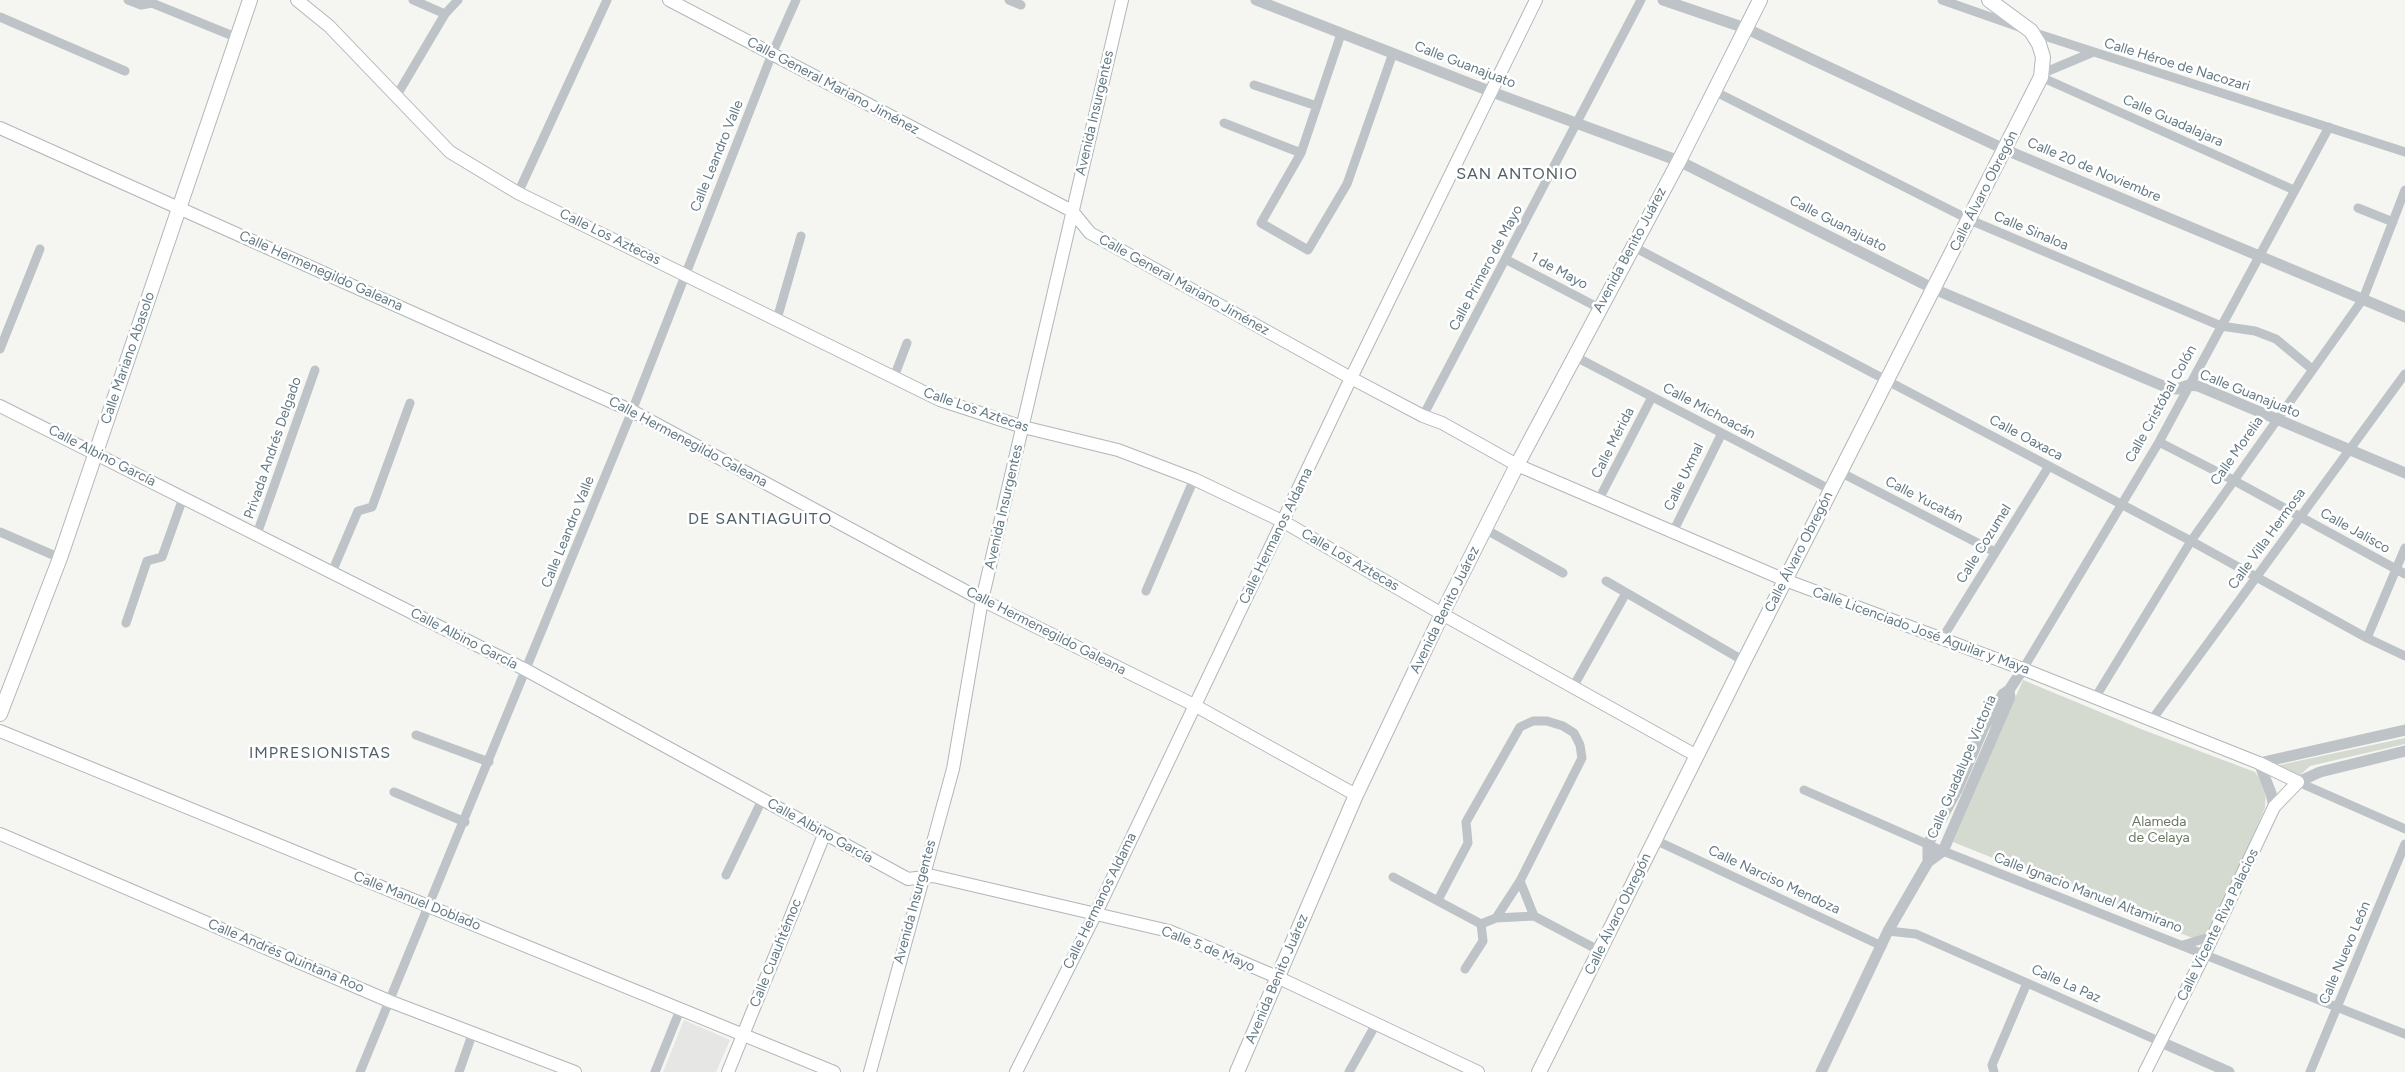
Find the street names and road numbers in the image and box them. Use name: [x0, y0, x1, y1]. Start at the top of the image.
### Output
street label: Calle General Mariano Jiménez: [744, 33, 922, 139]
street label: Calle Héroe de Nacozari: [2102, 35, 2252, 95]
street label: Calle Guanajuato: [1412, 38, 1518, 92]
street label: Avenida Insurgentes: [1072, 49, 1118, 177]
street label: Calle Guadalajara: [2120, 91, 2226, 151]
street label: Calle Leandro Valle: [687, 98, 747, 214]
street label: Calle Álvaro Obregón: [1946, 128, 2022, 254]
street label: Calle 20 de Noviembre: [2025, 134, 2163, 206]
street label: Avenida Benito Juárez: [1590, 185, 1670, 315]
street label: Calle Guanajuato: [1786, 192, 1890, 256]
street label: Calle Primero de Mayo: [1446, 202, 1526, 334]
street label: Calle Los Aztecas: [557, 205, 663, 269]
street label: Calle Sinaloa: [1991, 208, 2071, 254]
street label: Calle Hermenegildo Galeana: [237, 227, 405, 315]
street label: Calle General Mariano Jiménez: [1096, 231, 1272, 339]
street label: 1 de Mayo: [1527, 249, 1591, 293]
street label: Calle Mariano Abasolo: [97, 290, 159, 426]
street label: Calle Cristóbal Colón: [2122, 342, 2200, 466]
street label: Calle Guanajuato: [2197, 366, 2303, 422]
street label: Privada Andrés Delgado: [241, 375, 305, 521]
street label: Calle Michoacán: [1660, 379, 1758, 443]
street label: Calle Los Aztecas: [921, 384, 1031, 436]
street label: Calle Hermenegildo Galeana: [606, 393, 770, 491]
street label: Calle Mérida: [1588, 405, 1638, 481]
street label: Calle Oaxaca: [1986, 412, 2066, 464]
street label: Calle Morelia: [2207, 413, 2267, 489]
street label: Calle Albino García: [45, 422, 159, 490]
street label: Calle Uxmal: [1660, 440, 1708, 514]
street label: Avenida Insurgentes: [981, 443, 1027, 571]
street label: Calle Hermanos Aldama: [1236, 465, 1316, 607]
street label: Calle Yucatán: [1882, 473, 1966, 527]
street label: Calle Leandro Valle: [538, 474, 598, 590]
street label: Calle Villa Hermosa: [2225, 485, 2309, 593]
street label: Calle Álvaro Obregón: [1761, 489, 1837, 615]
street label: Calle Cozumel: [1953, 501, 2015, 587]
street label: Calle Jalisco: [2317, 505, 2393, 557]
street label: Calle Los Aztecas: [1298, 525, 1402, 595]
street label: Avenida Benito Juárez: [1407, 544, 1483, 676]
street label: Calle Hermenegildo Galeana: [963, 583, 1129, 679]
street label: Calle Licenciado José Aguilar y Maya: [1810, 584, 2032, 678]
street label: Calle Albino García: [407, 605, 521, 673]
street label: Calle Guadalupe Victoria: [1924, 693, 2000, 841]
street label: Calle Albino García: [764, 795, 876, 867]
street label: Calle Hermanos Aldama: [1060, 830, 1140, 972]
street label: Avenida Insurgentes: [890, 838, 940, 966]
street label: Calle Narciso Mendoza: [1705, 842, 1843, 918]
street label: Calle Vicente Riva Palacios: [2174, 846, 2262, 1004]
street label: Calle Ignacio Manuel Altamirano: [1991, 849, 2185, 937]
street label: Calle Álvaro Obregón: [1581, 850, 1655, 978]
street label: Calle Manuel Doblado: [351, 868, 483, 934]
street label: Calle Cuauhtémoc: [747, 896, 805, 1010]
street label: Calle Nuevo León: [2316, 899, 2374, 1007]
street label: Avenida Benito Juárez: [1242, 912, 1312, 1046]
street label: Calle Andrés Quintana Roo: [205, 915, 367, 997]
street label: Calle 5 de Mayo: [1159, 923, 1257, 975]
street label: Calle La Paz: [2029, 961, 2103, 1007]

